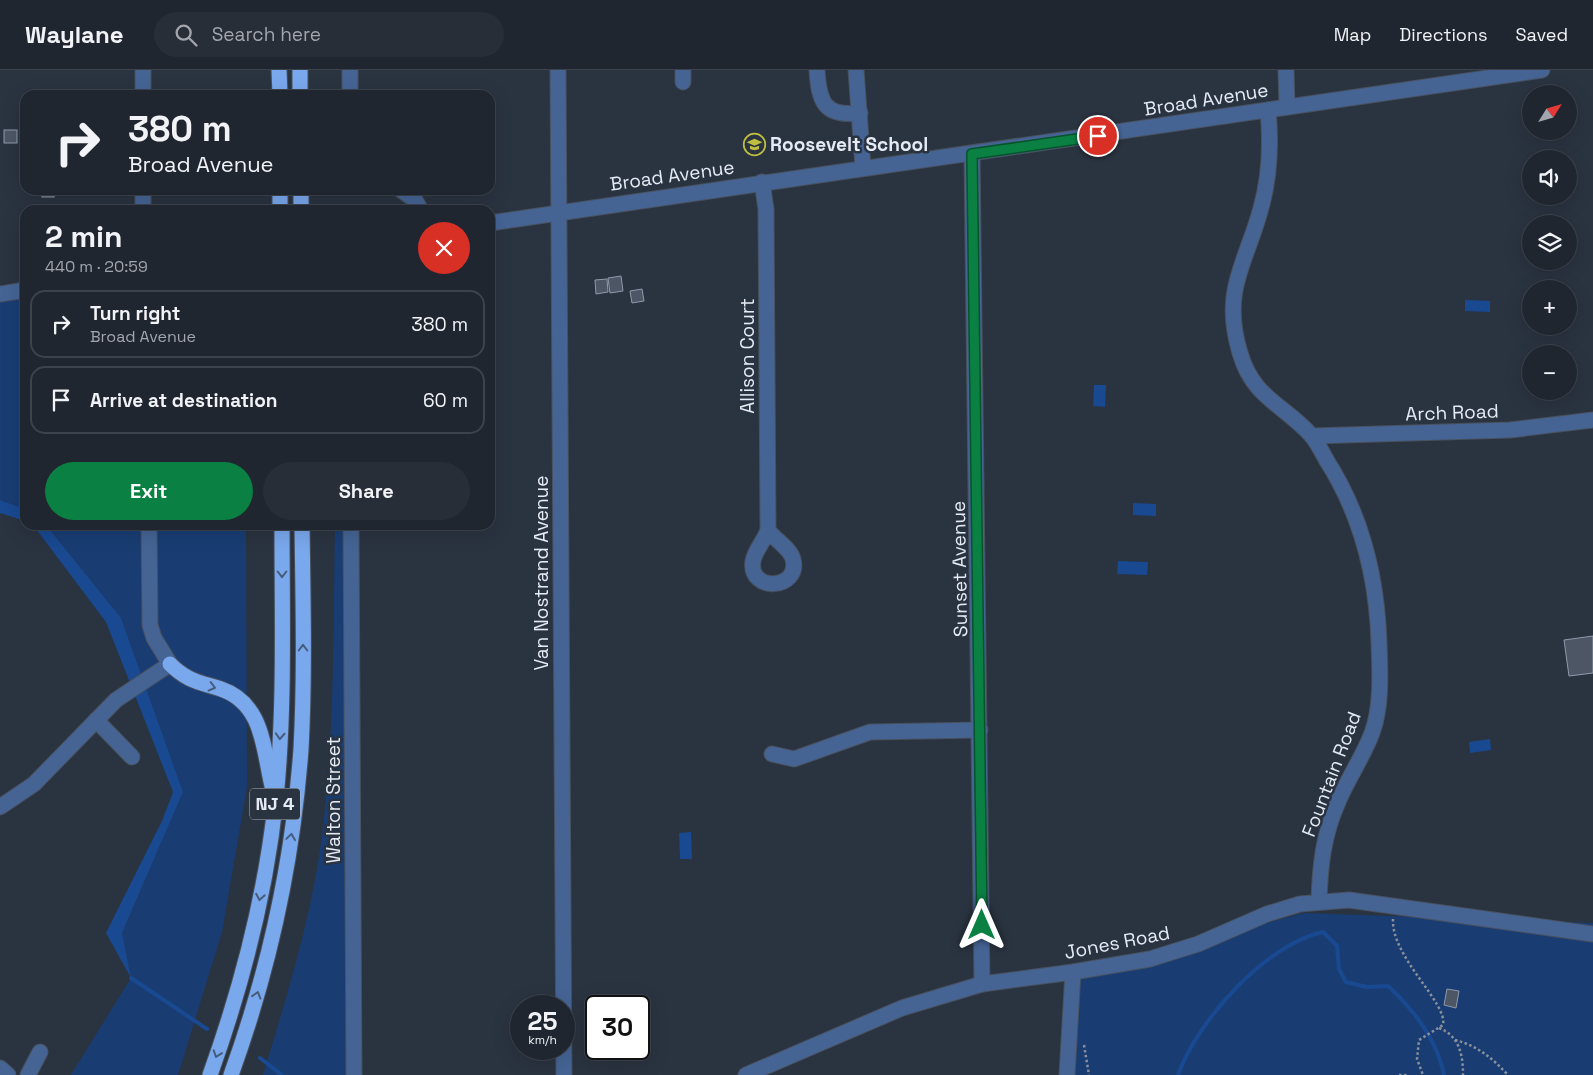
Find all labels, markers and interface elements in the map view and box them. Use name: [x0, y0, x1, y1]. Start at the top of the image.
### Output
search box: [154, 12, 504, 57]
text: Waylane: [25, 19, 124, 50]
icon: search: [172, 21, 200, 49]
text: Search here: [212, 22, 321, 47]
text: Map: [1334, 23, 1371, 46]
text: Directions: [1399, 23, 1488, 46]
text: Saved: [1516, 23, 1568, 46]
street label: Broad Avenue: [1142, 77, 1270, 122]
north arrow: [1522, 85, 1578, 140]
map controls: [1522, 85, 1577, 400]
text: 380 m: [128, 107, 232, 151]
icon: right: [45, 110, 110, 175]
pin: [1077, 115, 1119, 157]
icon: arrive: [1084, 122, 1112, 150]
school or university icon: Roosevelt School: [742, 132, 766, 156]
place label: Roosevelt School: [770, 132, 928, 157]
text: Broad Avenue: [128, 150, 274, 178]
button: sound: [1522, 150, 1577, 205]
street label: Broad Avenue: [608, 154, 736, 197]
button: layers: [1522, 215, 1577, 270]
text: 2 min: [45, 217, 123, 256]
button: close: [418, 222, 470, 274]
text: 440 m · 20:59: [45, 256, 148, 277]
button: +: [1522, 280, 1577, 335]
street label: Allison Court: [735, 298, 760, 414]
text: Turn right: [90, 301, 180, 326]
icon: right: [47, 310, 75, 338]
text: 380 m: [411, 312, 468, 337]
text: Broad Avenue: [90, 326, 196, 347]
button: −: [1522, 345, 1577, 400]
icon: arrive: [47, 386, 75, 414]
text: Arrive at destination: [90, 388, 278, 413]
text: 60 m: [423, 388, 468, 413]
street label: Arch Road: [1405, 398, 1499, 427]
button: Exit: [45, 462, 253, 520]
button: Share: [263, 462, 470, 520]
street label: Van Nostrand Avenue: [529, 476, 554, 670]
street label: Sunset Avenue: [946, 501, 973, 637]
one-way arrow: [277, 570, 287, 578]
one-way arrow: [298, 644, 308, 652]
one-way arrow: [207, 681, 216, 692]
street label: Fountain Road: [1296, 708, 1367, 840]
one-way arrow: [275, 732, 286, 740]
street label: Walton Street: [321, 737, 346, 863]
road number: NJ 4: [250, 789, 300, 820]
one-way arrow: [285, 832, 296, 840]
one-way arrow: [255, 893, 265, 902]
position arrow: [955, 898, 1007, 950]
street label: Jones Road: [1062, 920, 1172, 965]
one-way arrow: [252, 992, 262, 1000]
speed limit sign: 30: [585, 995, 650, 1060]
text: 25: [528, 1005, 557, 1037]
text: km/h: [528, 1032, 557, 1048]
one-way arrow: [213, 1049, 223, 1058]

